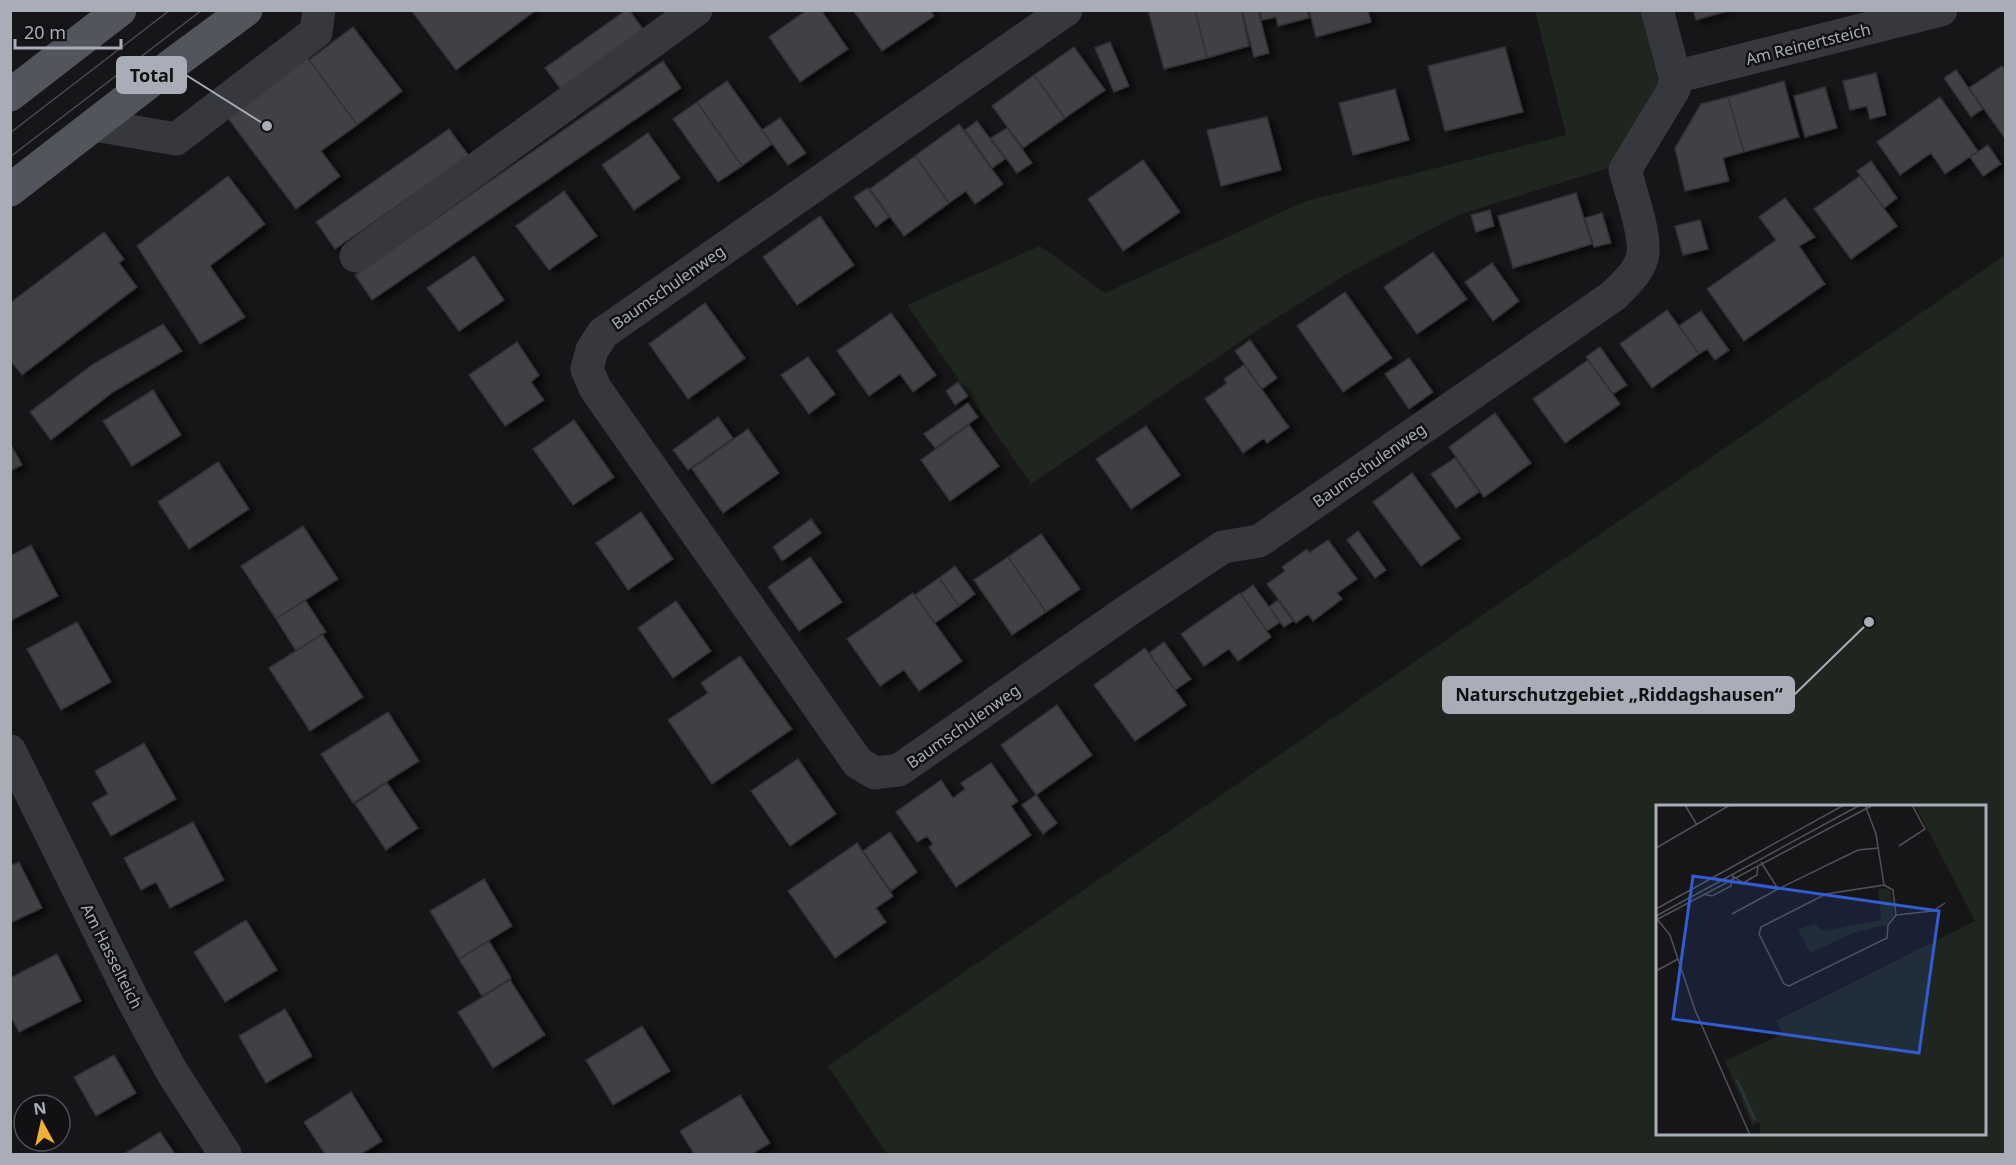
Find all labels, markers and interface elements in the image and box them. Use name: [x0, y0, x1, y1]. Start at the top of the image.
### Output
scale bar: [15, 12, 122, 50]
street label: Am Reinertsteich: [1743, 18, 1873, 70]
text: 20 m: [24, 20, 66, 44]
callout: Total: [117, 57, 186, 93]
text: Total: [130, 63, 174, 87]
street label: Baumschulenweg: [607, 240, 729, 334]
street label: Baumschulenweg: [1308, 418, 1430, 512]
callout: Naturschutzgebiet „Riddagshausen“: [1443, 677, 1794, 713]
street label: Baumschulenweg: [902, 679, 1024, 773]
text: Naturschutzgebiet „Riddagshausen“: [1455, 682, 1783, 706]
inset map: [1656, 805, 1986, 1135]
street label: Am Hasselteich: [76, 900, 148, 1012]
north arrow: [12, 1093, 72, 1153]
text: N: [32, 1096, 48, 1120]

